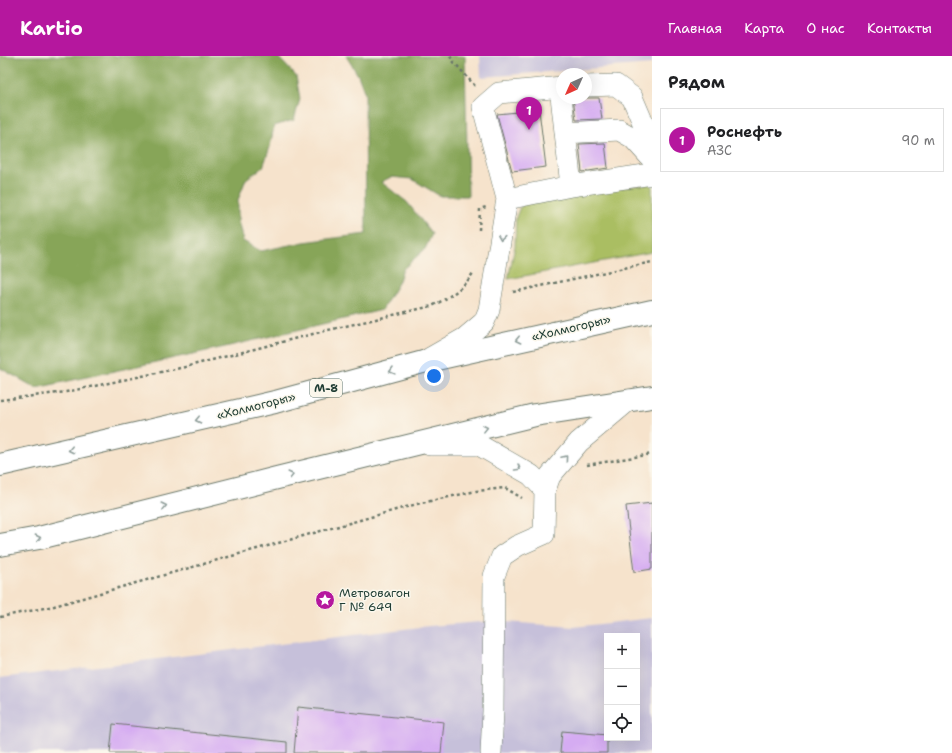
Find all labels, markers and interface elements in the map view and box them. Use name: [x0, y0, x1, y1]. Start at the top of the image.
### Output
text: Kartio: [20, 16, 83, 41]
text: Главная: [668, 19, 722, 37]
text: Карта: [744, 19, 784, 37]
text: О нас: [806, 19, 845, 37]
text: Контакты: [867, 19, 932, 37]
north arrow: [556, 68, 592, 104]
text: Рядом: [668, 71, 725, 93]
pin: 1: [516, 97, 542, 130]
text: Роснефть: [707, 122, 782, 142]
text: 1: [679, 132, 685, 149]
text: 90 m: [901, 132, 935, 149]
text: АЗС: [707, 142, 732, 159]
one-way arrow: [497, 235, 506, 241]
street label: «Холмогоры»: [530, 311, 612, 345]
one-way arrow: [515, 336, 521, 344]
one-way arrow: [389, 366, 395, 374]
your location: [424, 366, 444, 386]
road number: М-8: [310, 379, 342, 397]
street label: «Холмогоры»: [215, 388, 297, 423]
one-way arrow: [195, 416, 201, 424]
one-way arrow: [482, 424, 488, 432]
one-way arrow: [68, 445, 75, 453]
one-way arrow: [561, 455, 568, 462]
one-way arrow: [514, 463, 521, 471]
one-way arrow: [287, 471, 294, 479]
one-way arrow: [161, 503, 168, 511]
one-way arrow: [35, 534, 41, 542]
place label: Метровагон Г № 649: [339, 585, 410, 615]
place icon: Метровагон Г № 649: [314, 589, 336, 611]
map controls: [604, 633, 640, 741]
button: +: [604, 633, 640, 669]
button: −: [604, 669, 640, 705]
button: locate: [604, 705, 640, 741]

